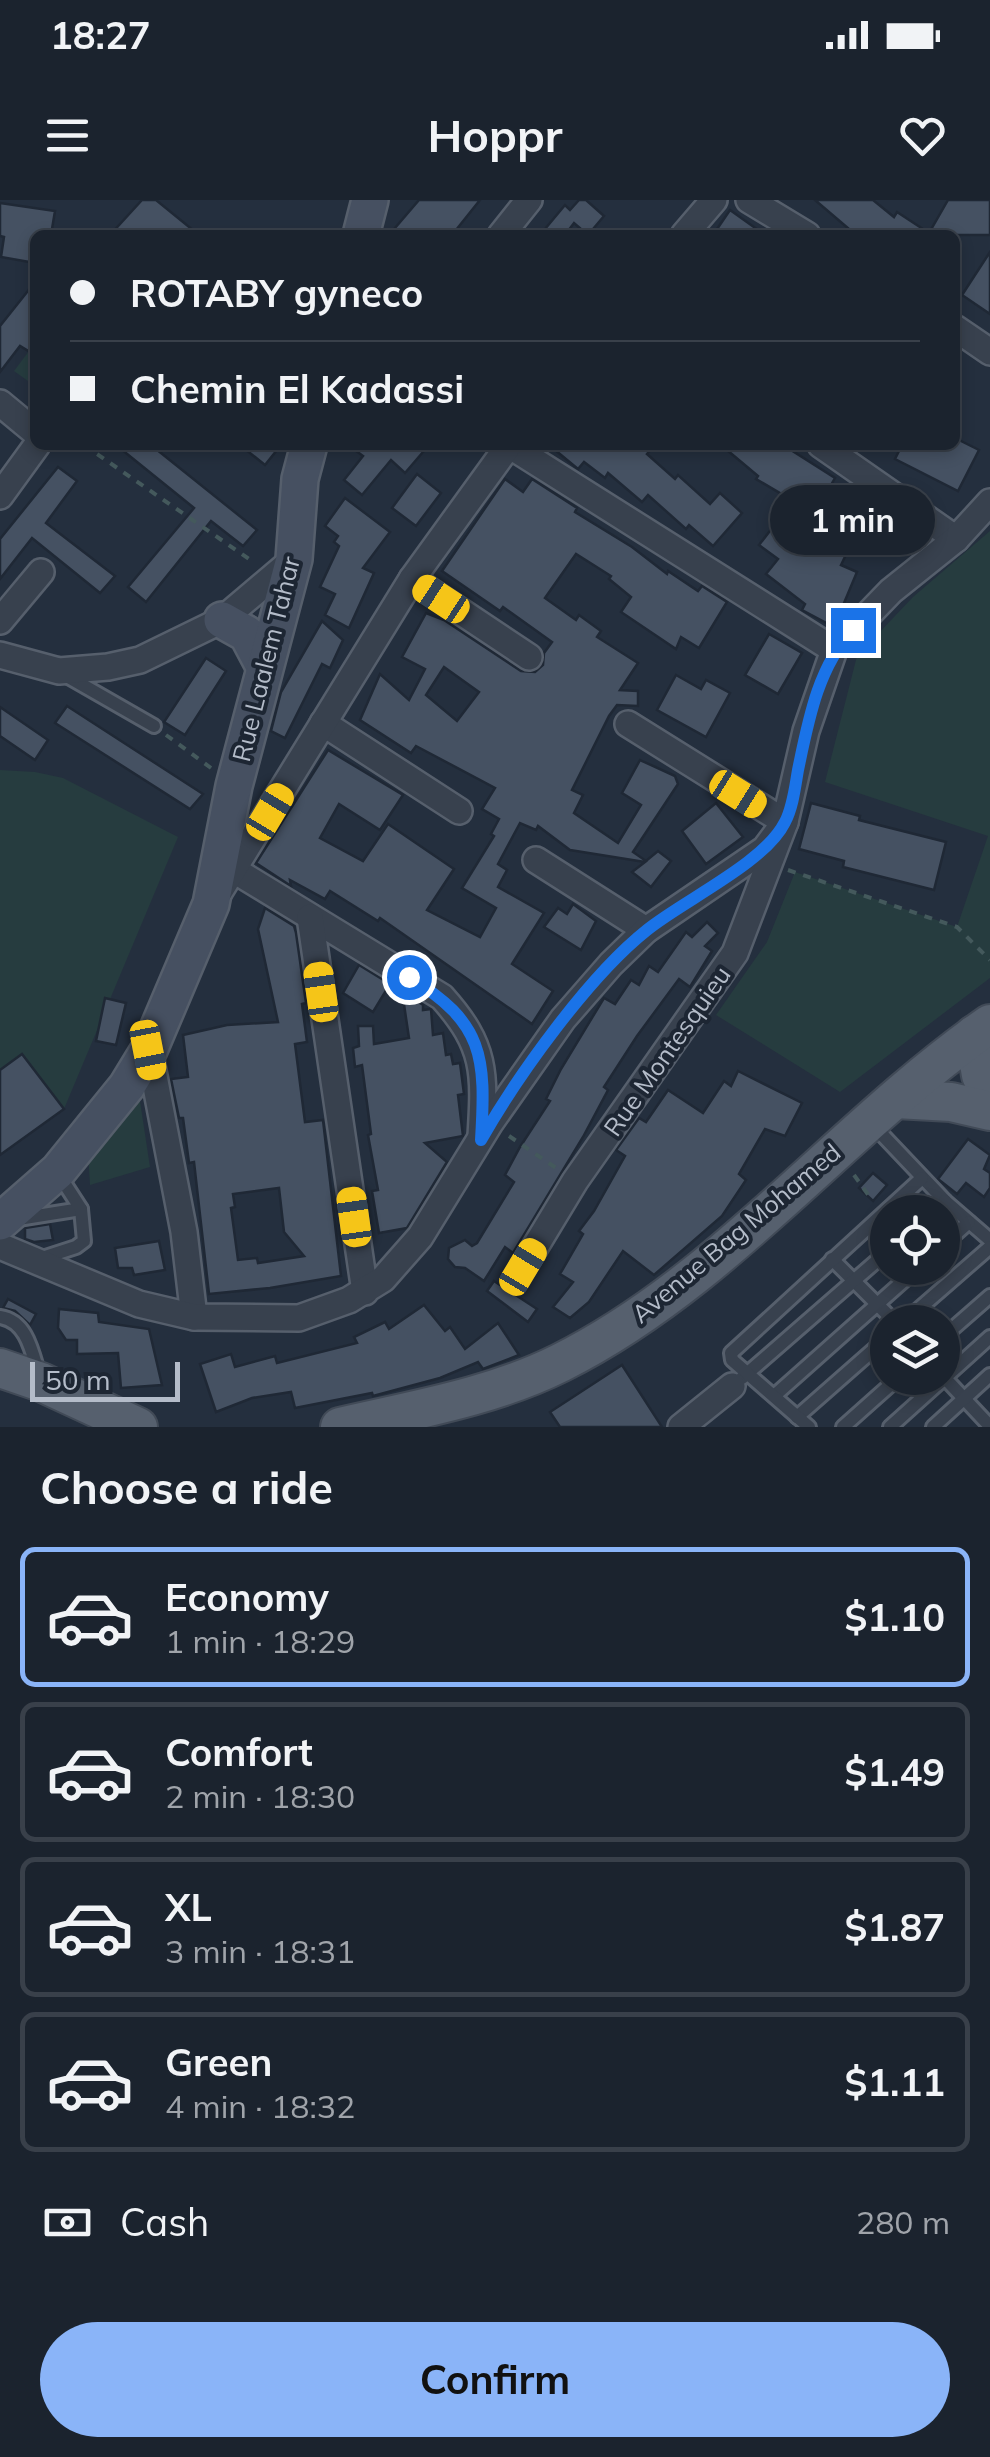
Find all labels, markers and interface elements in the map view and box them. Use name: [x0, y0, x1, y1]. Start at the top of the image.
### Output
text: 18:27: [50, 11, 151, 59]
text: Hoppr: [428, 107, 562, 163]
icon: menu: [40, 108, 95, 163]
icon: heart: [895, 108, 950, 163]
text: ROTABY gyneco: [130, 269, 423, 317]
text: Chemin El Kadassi: [130, 365, 464, 413]
callout: 1 min: [770, 485, 936, 555]
text: 1 min: [810, 500, 895, 540]
street label: Rue Laalem Tahar: [225, 553, 306, 765]
car: [408, 570, 474, 628]
route end: [831, 608, 876, 653]
car: [705, 765, 771, 823]
car: [242, 779, 298, 845]
route start: [387, 955, 432, 1000]
car: [302, 960, 340, 1024]
street label: Rue Montesquieu: [596, 960, 737, 1142]
car: [128, 1018, 168, 1082]
street label: Avenue Bag Mohamed: [625, 1136, 846, 1329]
car: [335, 1185, 373, 1249]
map controls: [870, 1195, 960, 1395]
button: locate: [870, 1195, 960, 1285]
car: [495, 1234, 551, 1300]
button: layers: [870, 1305, 960, 1395]
scale bar: [30, 1357, 180, 1402]
text: 50 m: [45, 1362, 111, 1397]
text: Choose a ride: [40, 1459, 333, 1515]
icon: car: [45, 1572, 135, 1662]
text: Economy: [165, 1573, 329, 1621]
text: $1.10: [844, 1593, 945, 1641]
text: 1 min · 18:29: [165, 1621, 355, 1661]
icon: car: [45, 1727, 135, 1817]
text: Comfort: [165, 1728, 313, 1776]
text: $1.49: [844, 1748, 945, 1796]
text: 2 min · 18:30: [165, 1776, 355, 1816]
icon: car: [45, 1882, 135, 1972]
text: XL: [165, 1883, 212, 1931]
text: $1.87: [844, 1903, 945, 1951]
text: 3 min · 18:31: [165, 1931, 355, 1971]
icon: car: [45, 2037, 135, 2127]
text: Green: [165, 2038, 272, 2086]
text: $1.11: [844, 2058, 945, 2106]
text: 4 min · 18:32: [165, 2086, 355, 2126]
icon: cash: [40, 2195, 95, 2250]
text: Cash: [120, 2198, 209, 2246]
text: 280 m: [856, 2202, 950, 2242]
button: Confirm: [40, 2322, 950, 2437]

